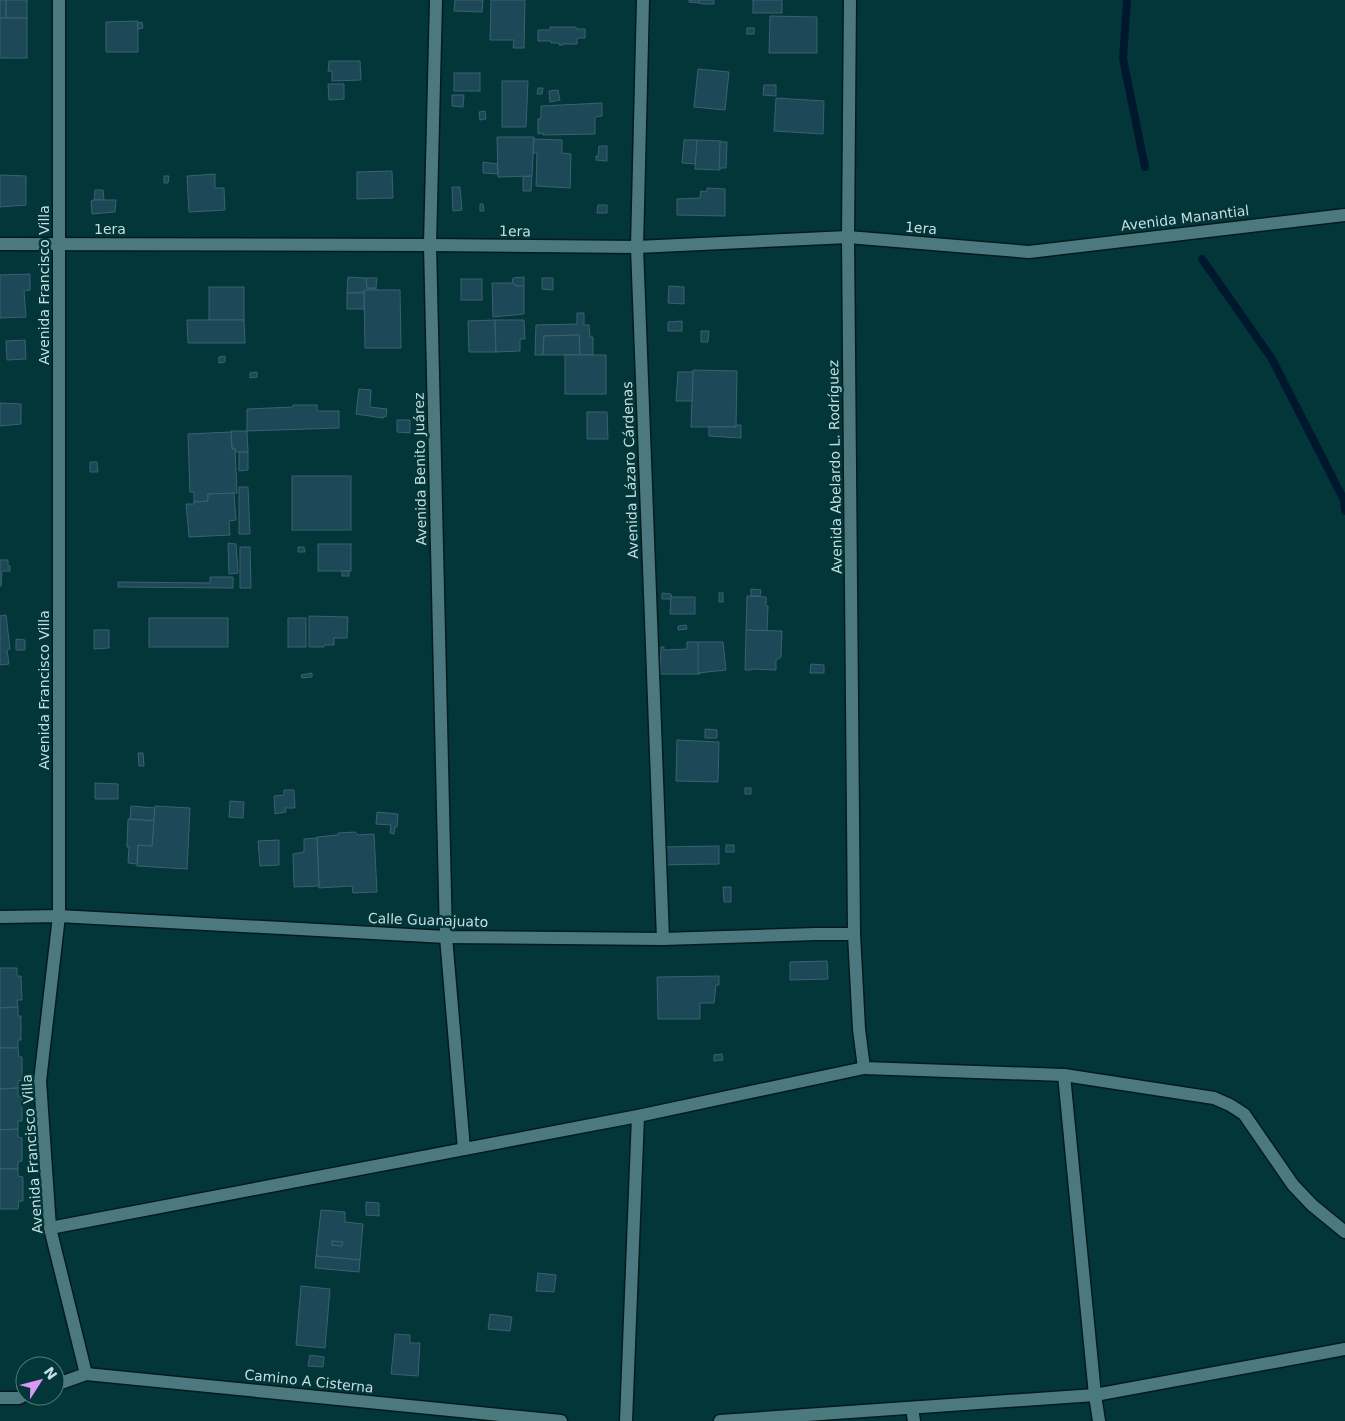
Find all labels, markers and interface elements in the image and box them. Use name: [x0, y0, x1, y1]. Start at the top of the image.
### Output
street label: Avenida Manantial: [1120, 202, 1250, 234]
street label: Avenida Francisco Villa: [36, 205, 52, 365]
street label: 1era: [904, 219, 938, 237]
street label: 1era: [94, 221, 126, 237]
street label: 1era: [499, 223, 531, 239]
street label: Avenida Abelardo L. Rodríguez: [825, 360, 845, 574]
street label: Avenida Lázaro Cárdenas: [619, 381, 641, 559]
street label: Avenida Benito Juárez: [411, 392, 429, 546]
street label: Avenida Francisco Villa: [36, 610, 52, 770]
street label: Calle Guanajuato: [368, 910, 488, 930]
street label: Avenida Francisco Villa: [18, 1074, 46, 1234]
north arrow: [15, 1356, 65, 1406]
text: N: [41, 1364, 60, 1383]
street label: Camino A Cisterna: [244, 1366, 374, 1396]

